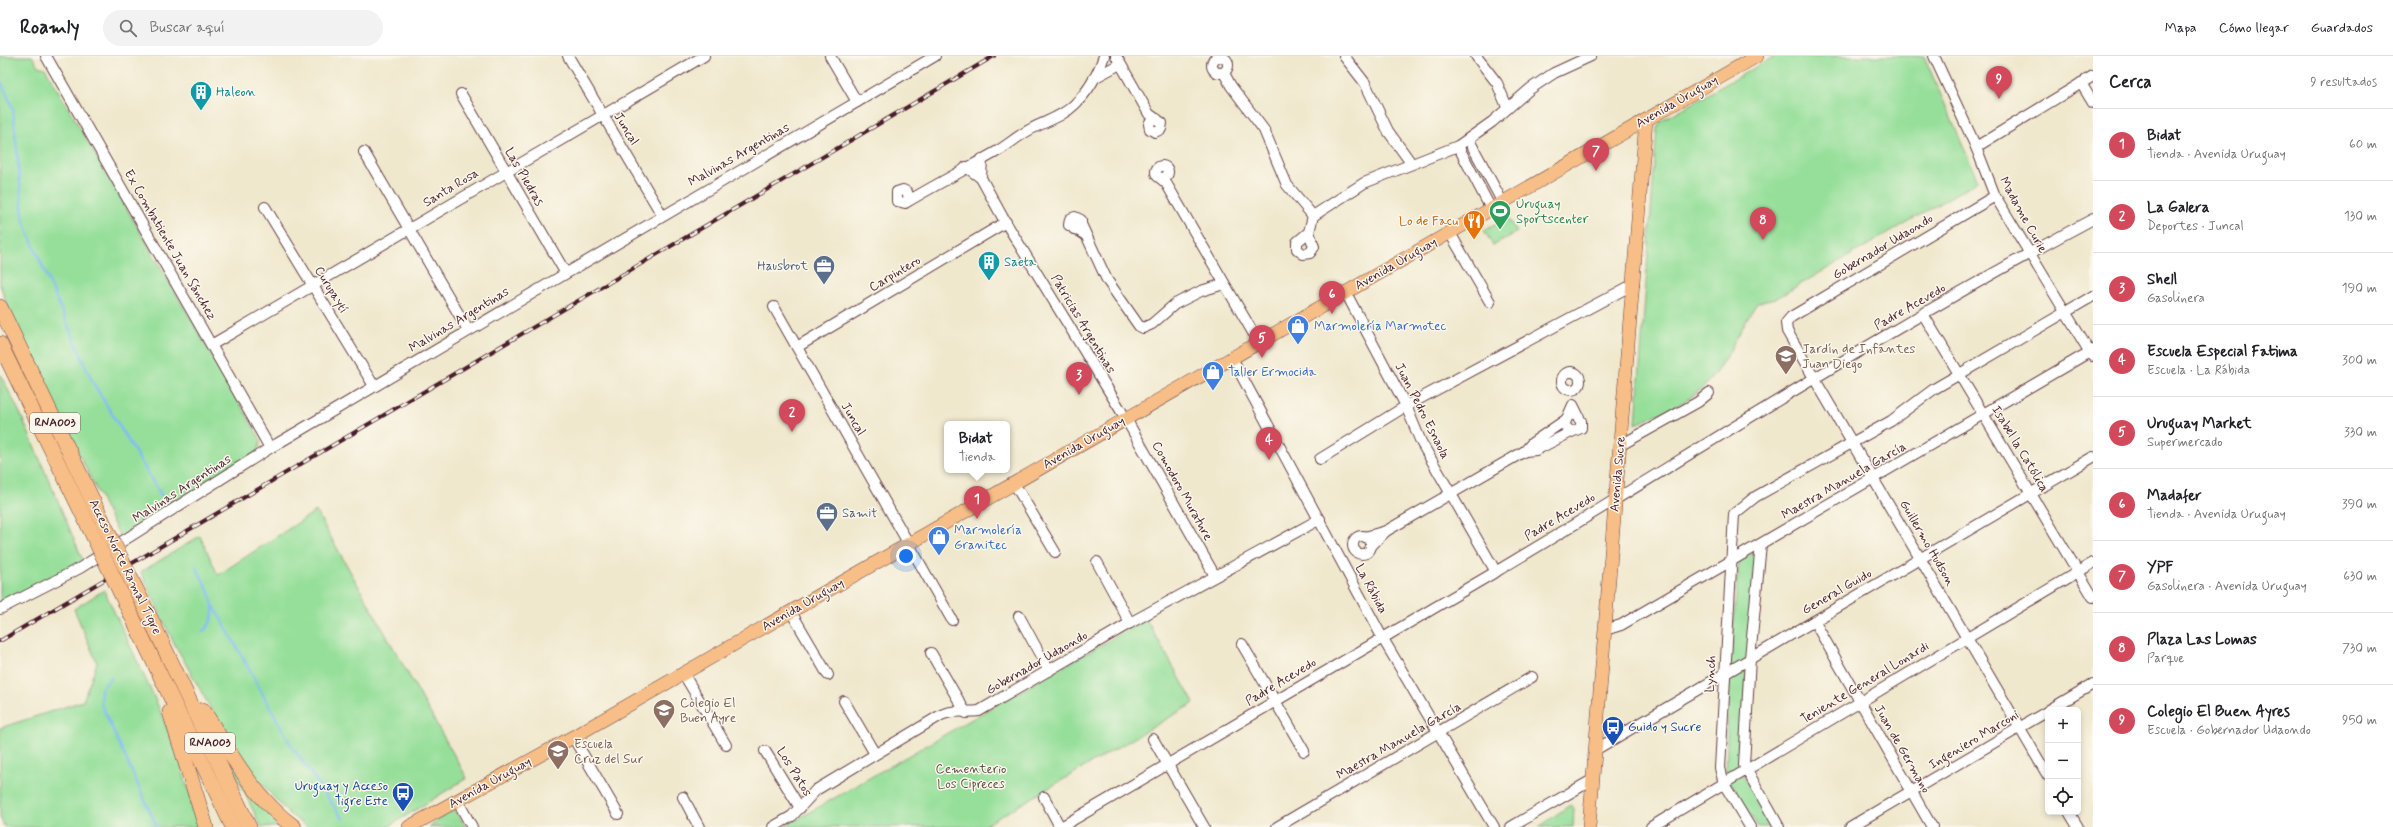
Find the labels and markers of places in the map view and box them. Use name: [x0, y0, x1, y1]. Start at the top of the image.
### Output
pin: 9: [1986, 66, 2012, 99]
building icon: Haleon: [188, 79, 214, 112]
place label: Haleon: [216, 84, 256, 101]
pin: 7: [1583, 138, 1609, 171]
place label: Uruguay Sportscenter: [1516, 196, 1589, 228]
sports icon: Uruguay Sportscenter: [1487, 198, 1513, 231]
pin: 8: [1750, 207, 1776, 240]
restaurant icon: Lo de Facu: [1461, 208, 1487, 241]
place label: Lo de Facu: [1399, 213, 1458, 230]
building icon: Saeta: [976, 249, 1002, 282]
office icon: Hausbrot: [811, 253, 837, 286]
place label: Saeta: [1004, 254, 1036, 271]
place label: Hausbrot: [757, 258, 808, 275]
pin: 6: [1319, 281, 1345, 314]
shop icon: Marmolería Marmotec: [1285, 313, 1311, 346]
place label: Marmolería Marmotec: [1314, 318, 1446, 335]
pin: 5: [1249, 325, 1275, 358]
place label: Jardín de Infantes Juan Diego: [1802, 341, 1916, 373]
school or university icon: Jardín de Infantes Juan Diego: [1773, 343, 1799, 376]
shop icon: Taller Ermocida: [1200, 359, 1226, 392]
pin: 3: [1066, 362, 1092, 395]
place label: Taller Ermocida: [1228, 364, 1316, 381]
pin: 2: [779, 399, 805, 432]
pin: 4: [1256, 427, 1282, 460]
pin: 1: [964, 486, 990, 519]
office icon: Samit: [814, 500, 840, 533]
place label: Samit: [842, 505, 877, 522]
place label: Marmolería Granitec: [954, 522, 1022, 554]
shop icon: Marmolería Granitec: [926, 524, 952, 557]
place label: Colegio El Buen Ayre: [680, 695, 736, 727]
school or university icon: Colegio El Buen Ayre: [651, 697, 677, 730]
bus stop icon: Guido y Sucre: [1600, 714, 1626, 747]
place label: Guido y Sucre: [1628, 719, 1702, 736]
place label: Escuela Cruz del Sur: [574, 736, 644, 768]
school or university icon: Escuela Cruz del Sur: [545, 738, 571, 771]
place label: Uruguay y Acceso Tigre Este: [295, 778, 388, 812]
bus stop icon: Uruguay y Acceso Tigre Este: [390, 780, 416, 813]

